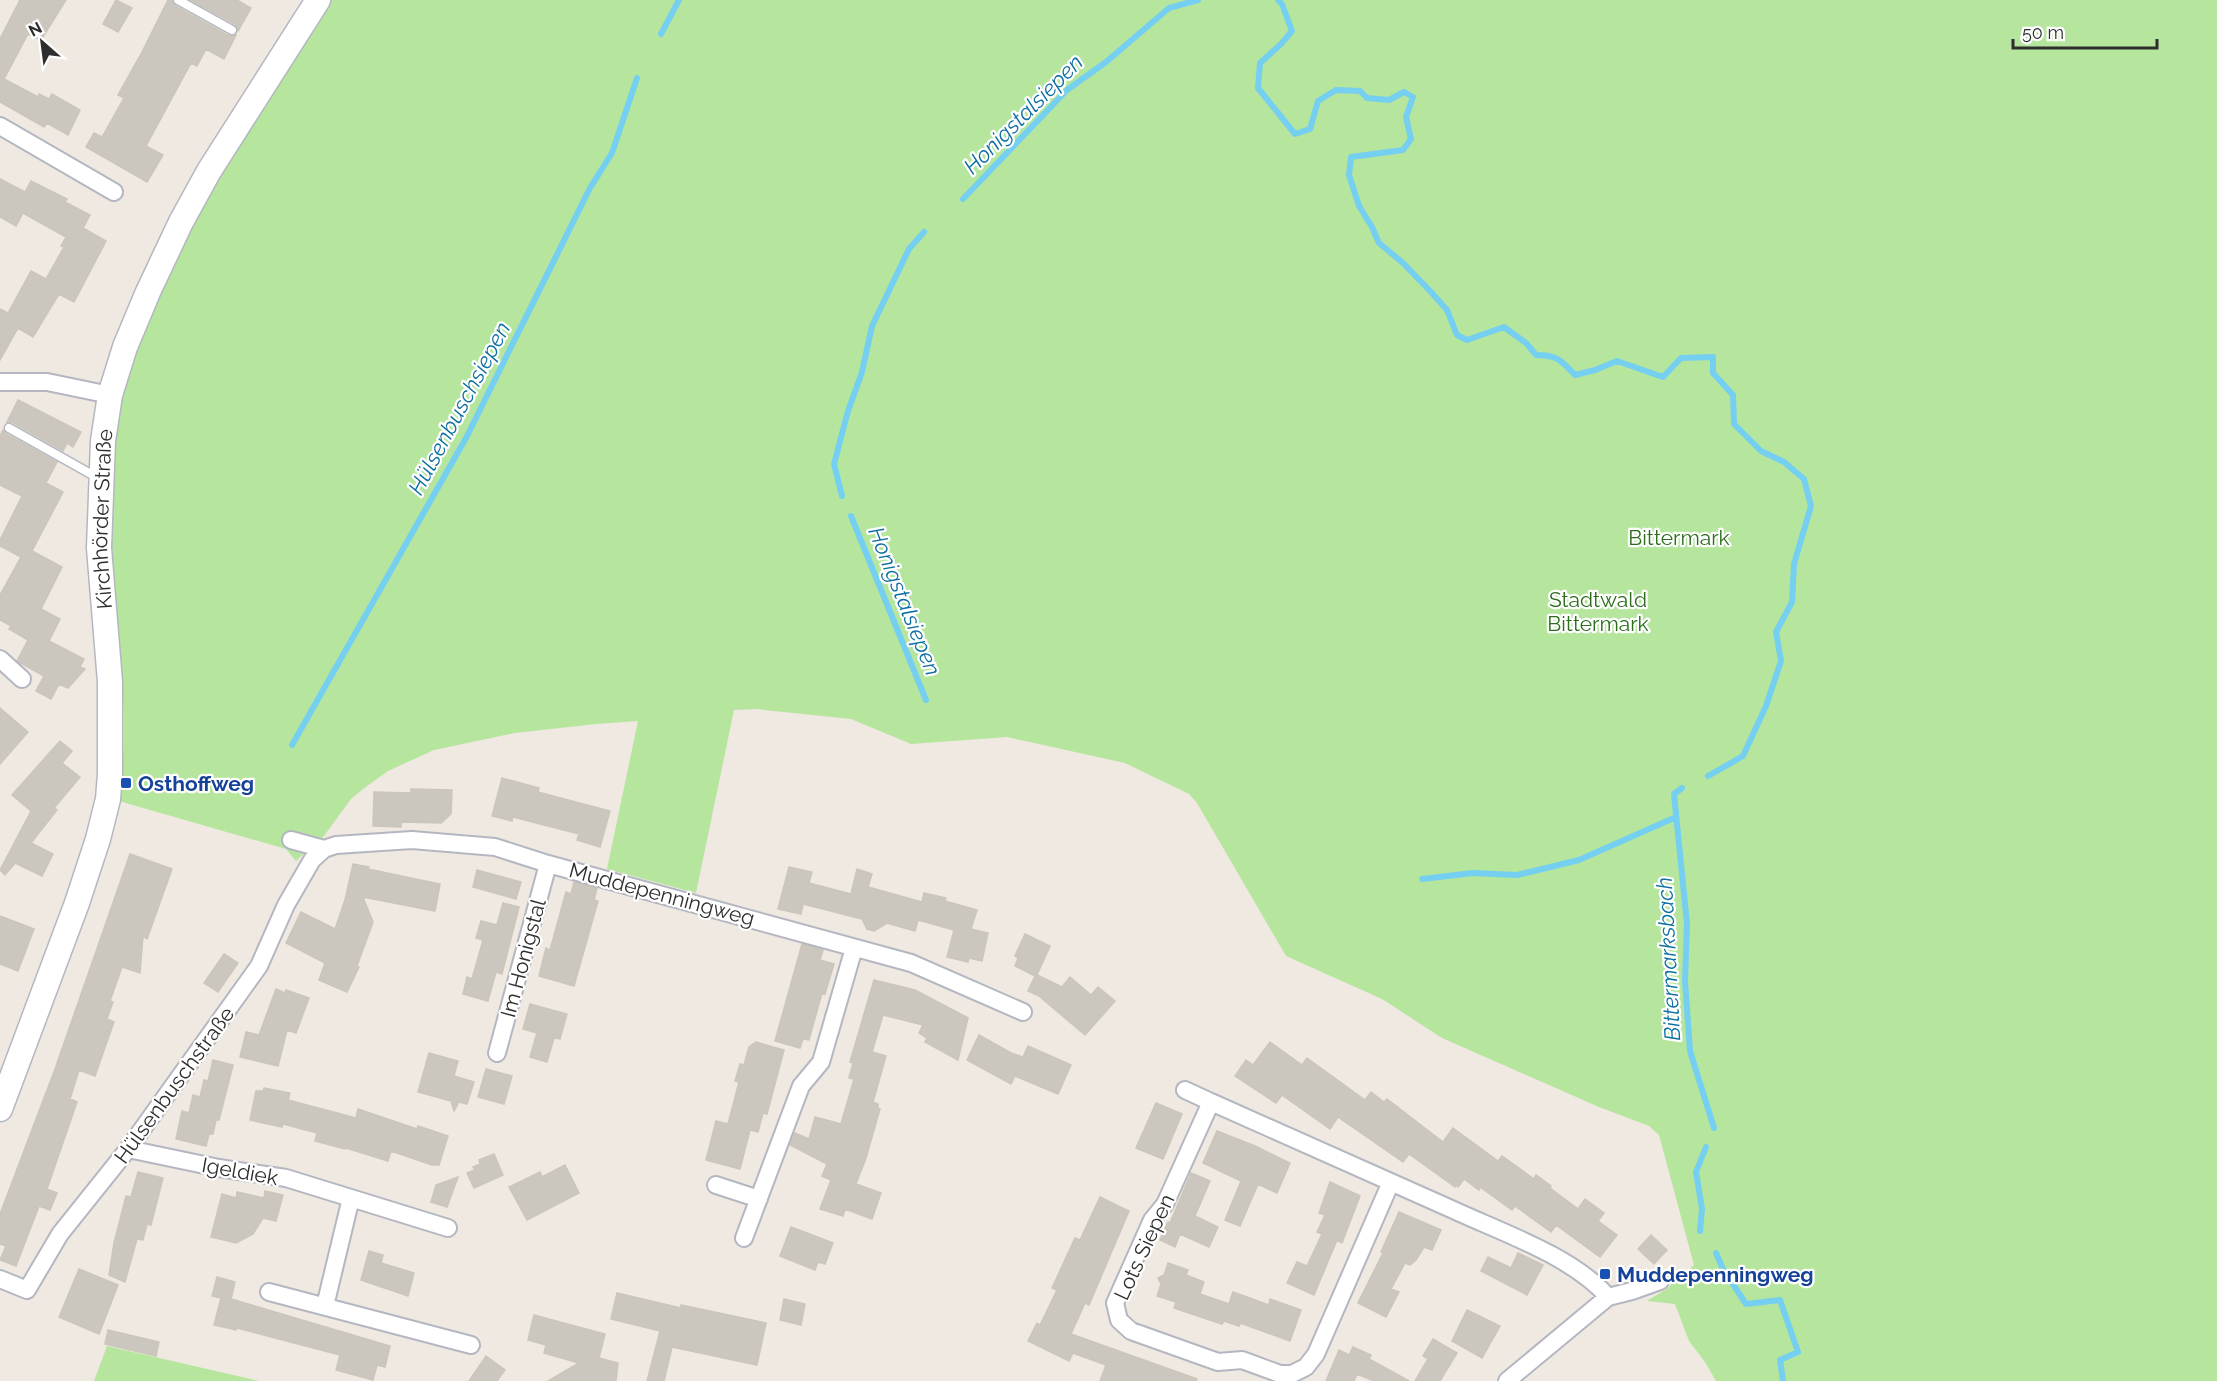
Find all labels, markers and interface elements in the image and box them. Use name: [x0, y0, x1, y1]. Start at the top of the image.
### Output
north arrow: [12, 12, 72, 72]
scale bar: [2013, 12, 2157, 50]
text: N: [25, 18, 45, 40]
text: 50 m: [2022, 22, 2064, 43]
water label: Honigstalsiepen: [958, 49, 1088, 179]
water label: Hülsenbuschsiepen: [402, 317, 516, 499]
street label: Kirchhörder Straße: [87, 427, 117, 610]
water label: Honigstalsiepen: [863, 523, 947, 679]
park label: Bittermark: [1628, 525, 1730, 550]
park label: Stadtwald Bittermark: [1547, 587, 1649, 636]
place label: Osthoffweg: [138, 771, 254, 796]
marker: Osthoffweg: [119, 776, 133, 790]
street label: Muddepenningweg: [567, 857, 757, 931]
water label: Bittermarksbach: [1651, 876, 1685, 1042]
street label: Im Honigstal: [495, 896, 551, 1020]
street label: Hülsenbuschstraße: [109, 1002, 239, 1168]
street label: Igeldiek: [200, 1152, 280, 1190]
street label: Lots Siepen: [1109, 1190, 1179, 1304]
place label: Muddepenningweg: [1617, 1262, 1814, 1287]
marker: Muddepenningweg: [1598, 1267, 1612, 1281]

